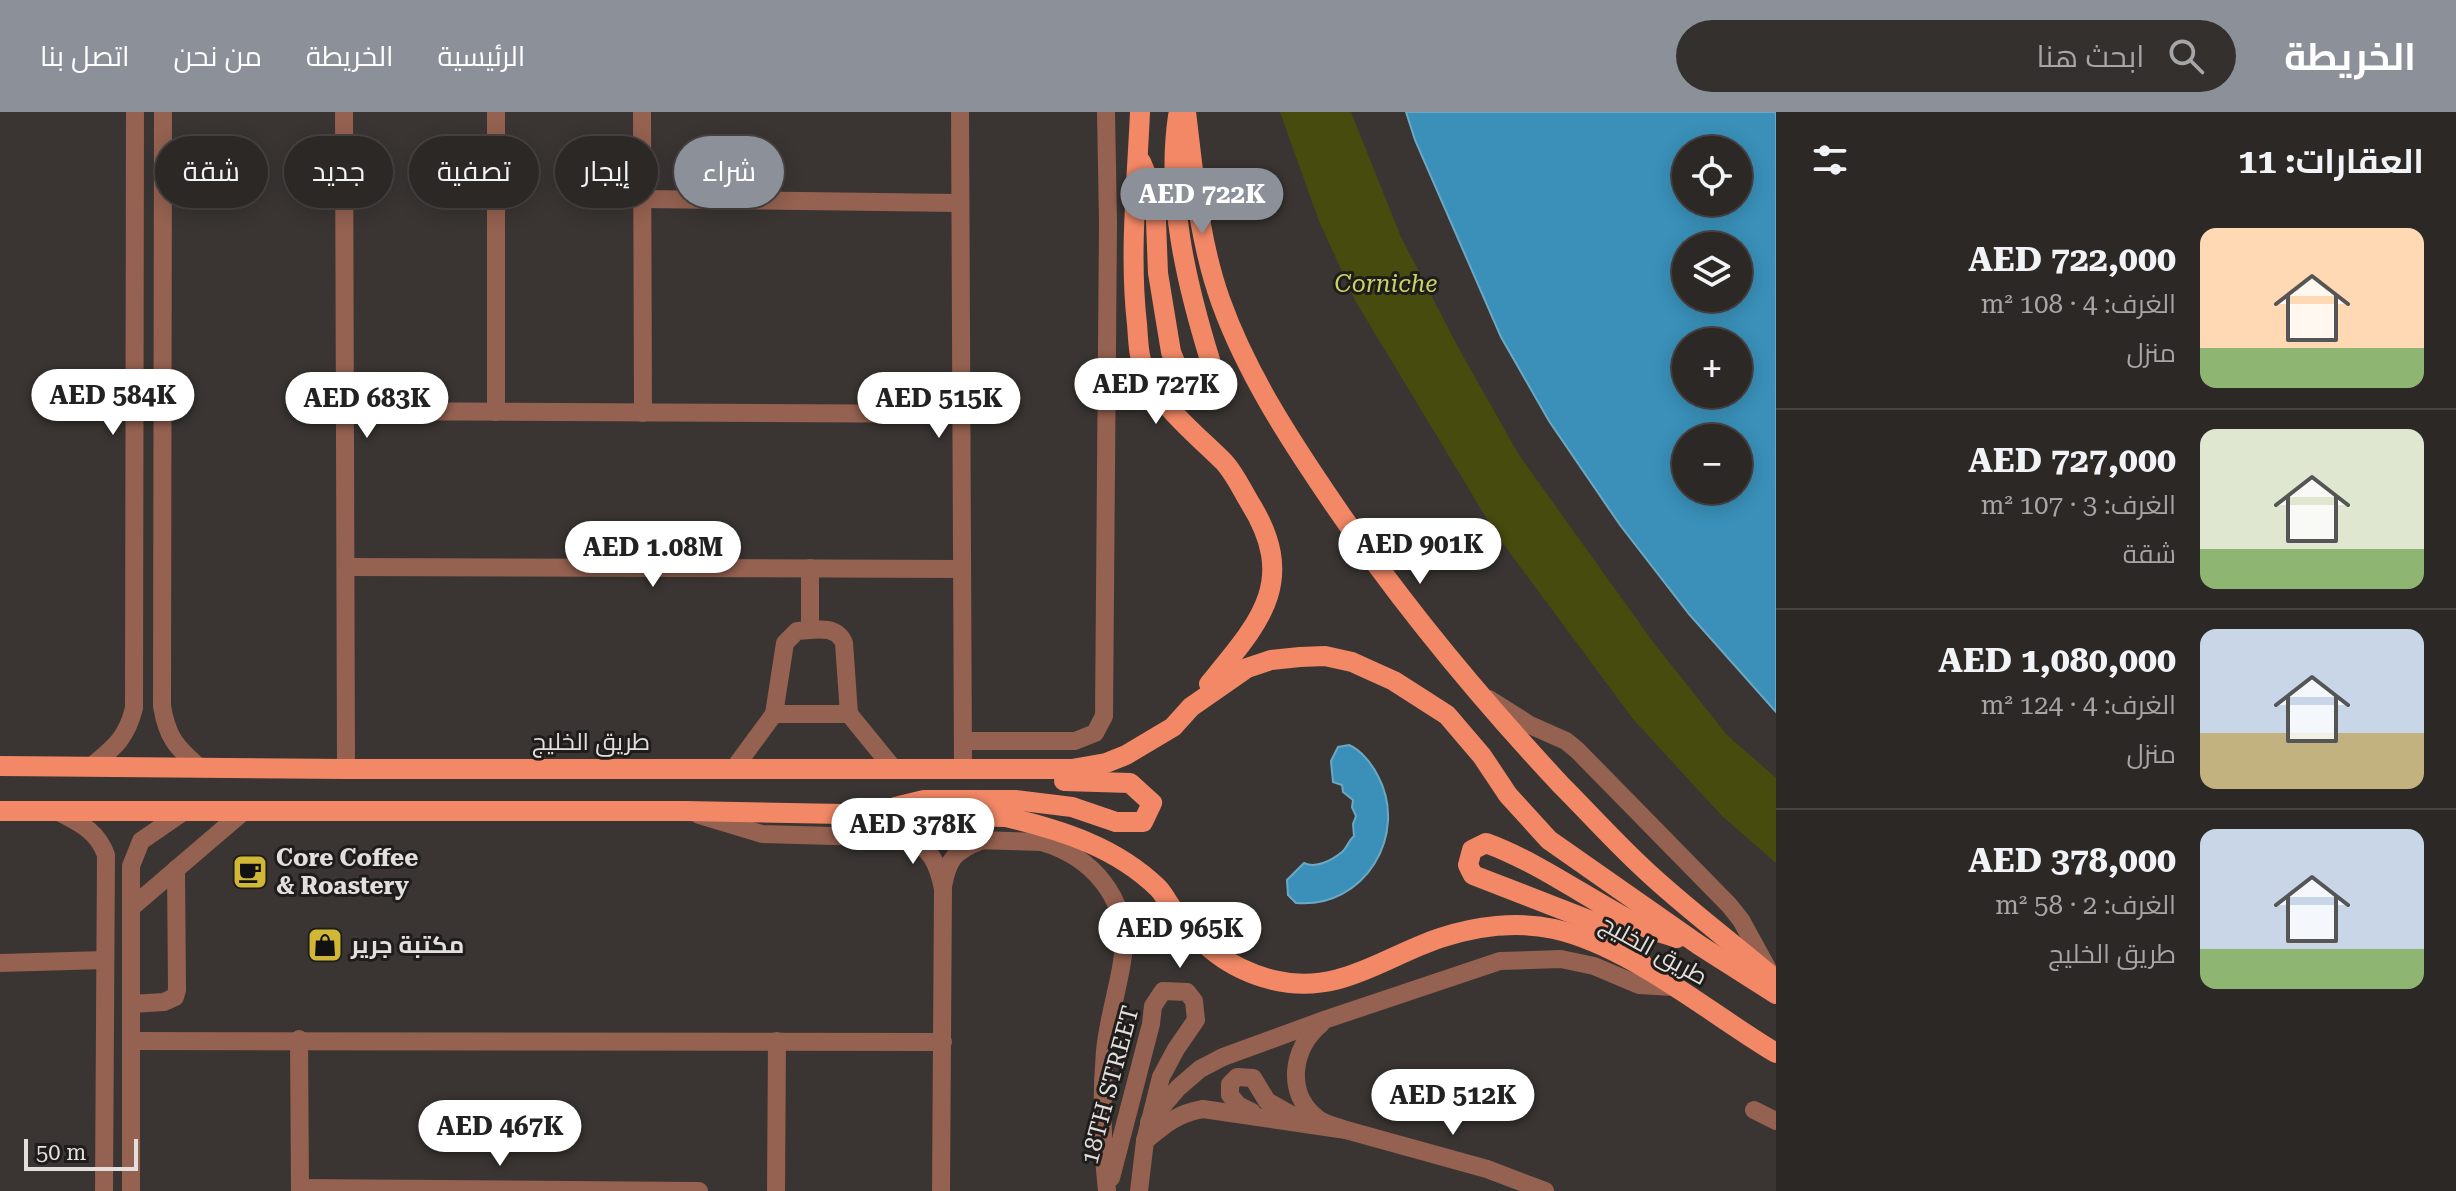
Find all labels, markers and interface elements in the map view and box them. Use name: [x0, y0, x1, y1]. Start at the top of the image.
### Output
search box: [1676, 20, 2236, 92]
icon: search: [2164, 34, 2208, 78]
text: الخريطة: [2284, 35, 2416, 79]
text: ابحث هنا: [2036, 39, 2144, 74]
text: اتصل بنا: [40, 40, 130, 73]
text: من نحن: [174, 40, 262, 73]
text: الخريطة: [306, 40, 394, 73]
text: الرئيسية: [438, 40, 525, 73]
chip: شقة: [155, 136, 268, 208]
chip: جديد: [284, 136, 393, 208]
chip: تصفية: [409, 136, 539, 208]
chip: إيجار: [555, 136, 658, 208]
chip: شراء: [674, 136, 784, 208]
map controls: [1672, 136, 1752, 504]
button: locate: [1672, 136, 1752, 216]
icon: filters: [1808, 138, 1852, 182]
text: العقارات: 11: [2238, 141, 2424, 181]
pin: AED 722K: [1119, 168, 1285, 236]
text: AED 722K: [1138, 179, 1266, 209]
button: layers: [1672, 232, 1752, 312]
text: AED 722,000: [1968, 239, 2176, 279]
icon: home: [2264, 260, 2360, 356]
park label: Corniche: [1335, 270, 1437, 298]
text: الغرف: 4 · 108 m²: [1981, 289, 2176, 319]
button: +: [1672, 328, 1752, 408]
text: منزل: [2127, 338, 2176, 368]
pin: AED 727K: [1073, 358, 1239, 426]
pin: AED 584K: [30, 369, 196, 437]
text: AED 727K: [1092, 369, 1220, 399]
pin: AED 683K: [284, 372, 450, 440]
pin: AED 515K: [856, 372, 1022, 440]
text: AED 584K: [49, 380, 177, 410]
text: AED 683K: [303, 383, 431, 413]
text: AED 515K: [875, 383, 1003, 413]
button: −: [1672, 424, 1752, 504]
text: AED 727,000: [1968, 440, 2176, 480]
icon: home: [2264, 461, 2360, 557]
text: الغرف: 3 · 107 m²: [1981, 490, 2176, 520]
pin: AED 901K: [1337, 518, 1503, 586]
pin: AED 1.08M: [561, 521, 745, 589]
text: AED 901K: [1356, 529, 1484, 559]
text: AED 1.08M: [583, 532, 723, 562]
text: شقة: [2123, 539, 2176, 569]
text: AED 1,080,000: [1938, 640, 2176, 680]
icon: home: [2264, 661, 2360, 757]
text: الغرف: 4 · 124 m²: [1981, 690, 2176, 720]
street label: طريق الخليج: [532, 728, 650, 758]
text: منزل: [2127, 739, 2176, 769]
pin: AED 378K: [830, 798, 996, 866]
text: AED 378K: [849, 809, 977, 839]
text: AED 378,000: [1968, 840, 2176, 880]
place label: Core Coffee & Roastery: [276, 844, 418, 900]
cafe icon: Core Coffee & Roastery: [231, 853, 269, 891]
icon: home: [2264, 861, 2360, 957]
text: الغرف: 2 · 58 m²: [1995, 890, 2176, 920]
pin: AED 965K: [1097, 902, 1263, 970]
street label: طريق الخليج: [1595, 909, 1712, 993]
text: AED 965K: [1116, 913, 1244, 943]
shop icon: مكتبة جرير: [306, 926, 344, 964]
place label: مكتبة جرير: [350, 931, 464, 959]
text: طريق الخليج: [2048, 939, 2176, 969]
street label: 18TH STREET: [1075, 1003, 1145, 1167]
pin: AED 512K: [1370, 1069, 1536, 1137]
text: AED 512K: [1389, 1080, 1517, 1110]
pin: AED 467K: [417, 1100, 583, 1168]
text: AED 467K: [436, 1111, 564, 1141]
scale bar: [24, 1135, 138, 1171]
text: 50 m: [36, 1140, 86, 1165]

